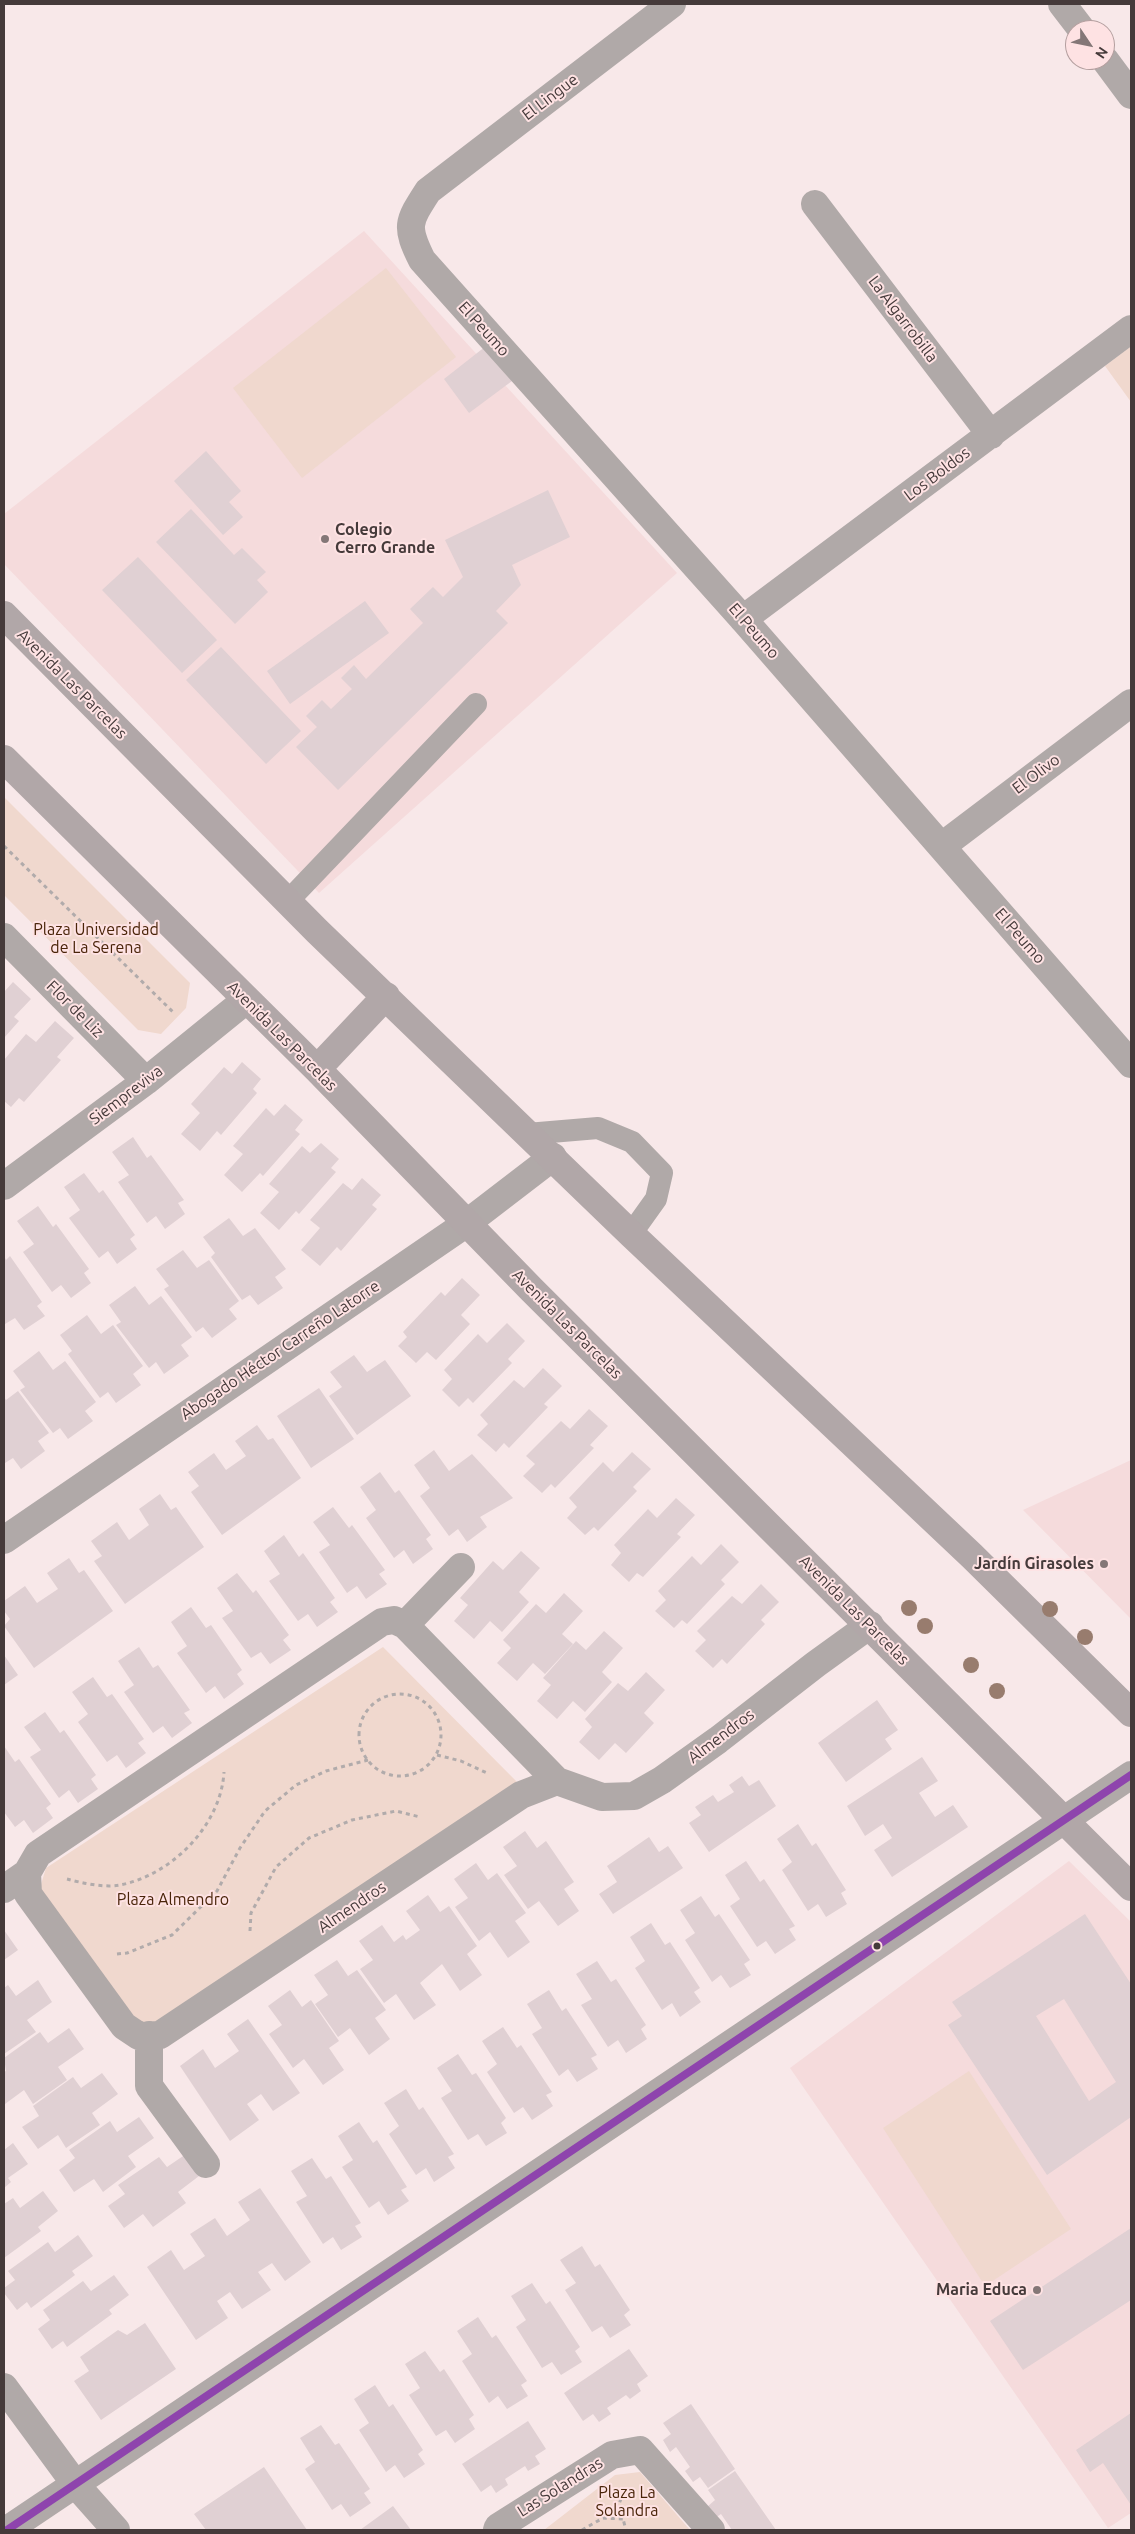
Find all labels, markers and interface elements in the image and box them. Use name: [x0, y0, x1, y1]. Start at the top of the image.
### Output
north arrow: [1065, 20, 1115, 70]
text: N: [1092, 44, 1111, 62]
street label: El Lingue: [518, 70, 582, 124]
street label: La Algarrobilla: [864, 272, 942, 366]
street label: El Peumo: [454, 298, 514, 360]
street label: Los Boldos: [900, 443, 974, 505]
place label: Colegio Cerro Grande: [335, 520, 435, 558]
marker: Colegio Cerro Grande: [319, 533, 331, 545]
street label: El Peumo: [725, 599, 783, 663]
street label: Avenida Las Parcelas: [13, 625, 131, 743]
street label: El Olivo: [1008, 750, 1064, 798]
street label: El Peumo: [991, 904, 1049, 968]
park label: Plaza Universidad de La Serena: [33, 920, 159, 958]
street label: Flor de Liz: [42, 976, 108, 1042]
street label: Avenida Las Parcelas: [223, 977, 341, 1095]
street label: Siempreviva: [86, 1061, 166, 1129]
street label: Avenida Las Parcelas: [508, 1265, 626, 1383]
street label: Abogado Héctor Carreño Latorre: [177, 1276, 383, 1424]
street label: Avenida Las Parcelas: [795, 1551, 913, 1669]
place label: Jardín Girasoles: [974, 1554, 1094, 1574]
marker: Jardín Girasoles: [1098, 1558, 1110, 1570]
street label: Almendros: [684, 1705, 758, 1767]
street label: Almendros: [314, 1877, 390, 1937]
park label: Plaza Almendro: [117, 1890, 229, 1910]
unlabelled marker: [872, 1941, 882, 1951]
place label: Maria Educa: [936, 2280, 1027, 2300]
marker: Maria Educa: [1031, 2284, 1043, 2296]
street label: Las Solandras: [514, 2453, 606, 2521]
park label: Plaza La Solandra: [596, 2483, 658, 2521]

